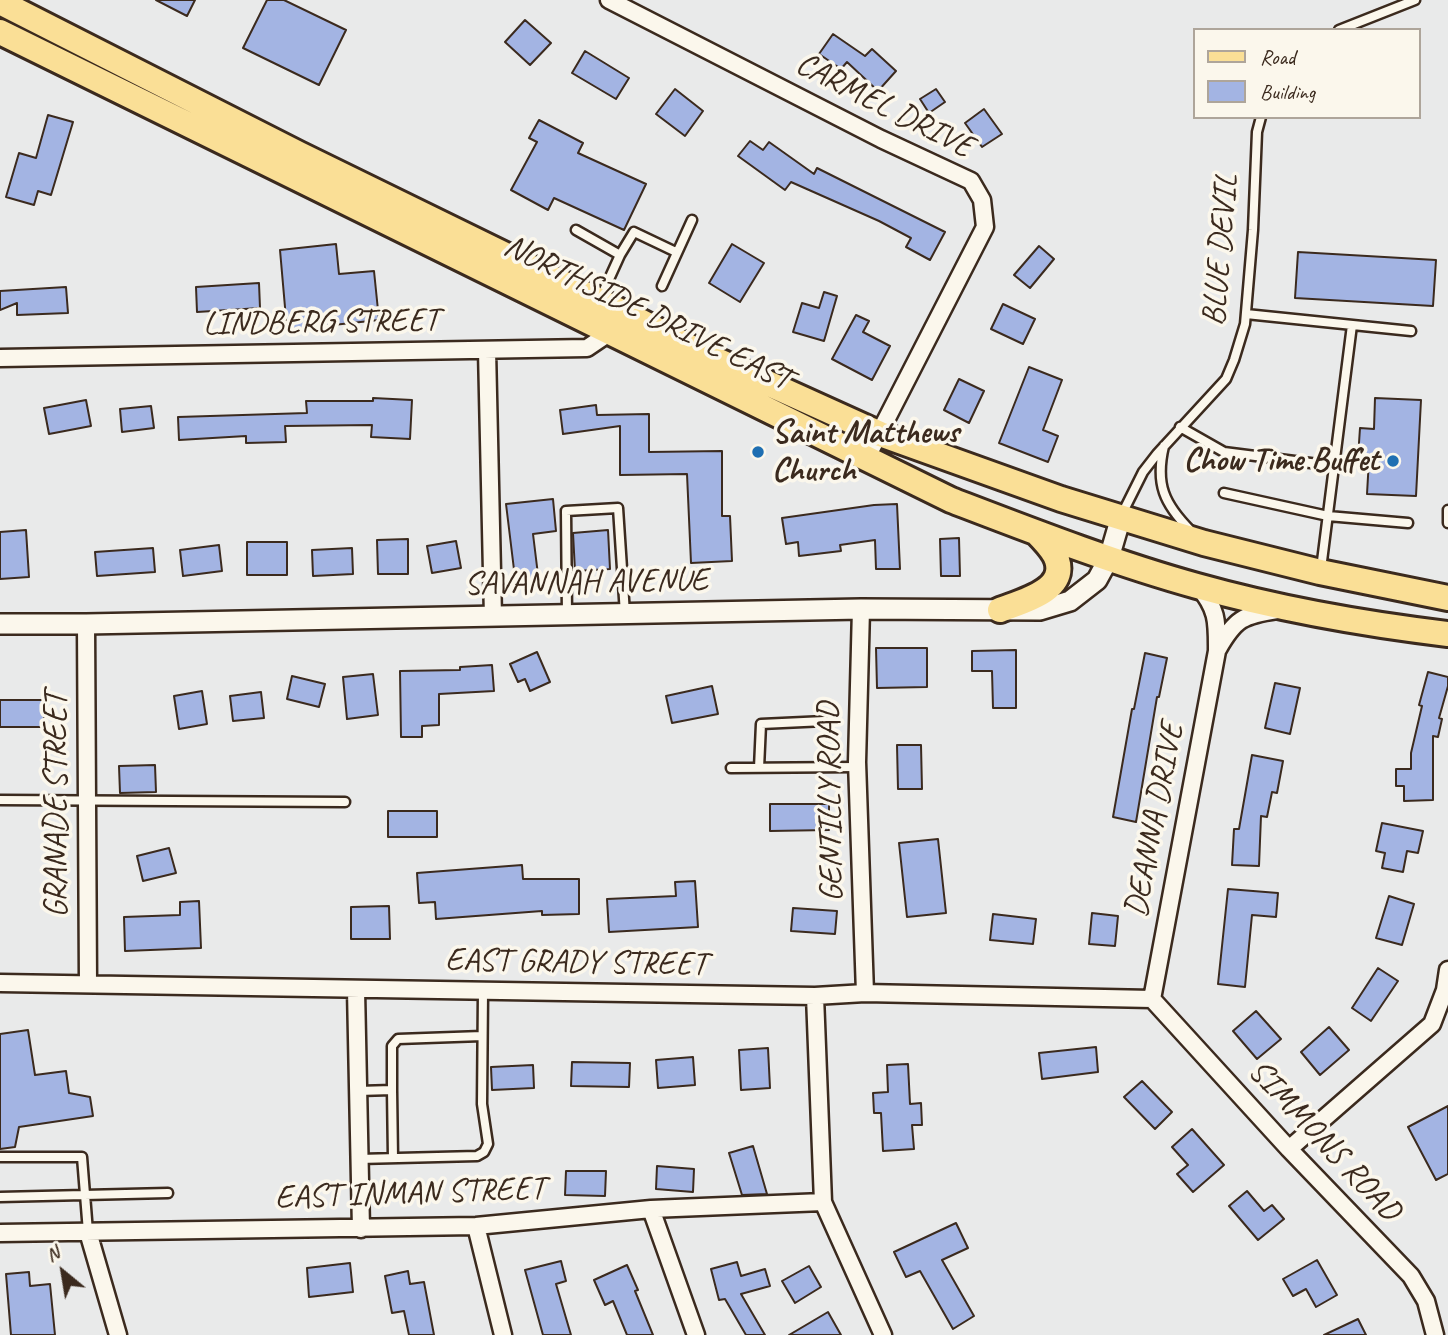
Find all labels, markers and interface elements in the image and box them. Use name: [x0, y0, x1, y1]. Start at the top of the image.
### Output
legend: [1192, 28, 1420, 119]
text: Road: [1260, 44, 1295, 70]
street label: CARMEL DRIVE: [789, 45, 979, 167]
text: Building: [1260, 79, 1315, 105]
street label: BLUE DEVIL: [1195, 173, 1247, 327]
street label: NORTHSIDE DRIVE EAST: [497, 226, 797, 400]
street label: LINDBERG STREET: [203, 301, 439, 345]
place label: Saint Matthews Church: [772, 413, 959, 491]
place label: Chow Time Buffet: [1183, 441, 1379, 481]
marker: Saint Matthews Church: [750, 444, 766, 460]
marker: Chow Time Buffet: [1385, 453, 1401, 469]
street label: SAVANNAH AVENUE: [464, 561, 708, 605]
street label: GRANADE STREET: [37, 692, 77, 918]
street label: GENTILLY ROAD: [809, 702, 853, 902]
street label: DEANNA DRIVE: [1117, 720, 1193, 920]
street label: EAST GRADY STREET: [445, 941, 707, 985]
street label: SIMMONS ROAD: [1239, 1052, 1409, 1230]
street label: EAST INMAN STREET: [274, 1169, 546, 1219]
north arrow: [28, 1237, 98, 1307]
text: N: [41, 1240, 64, 1267]

